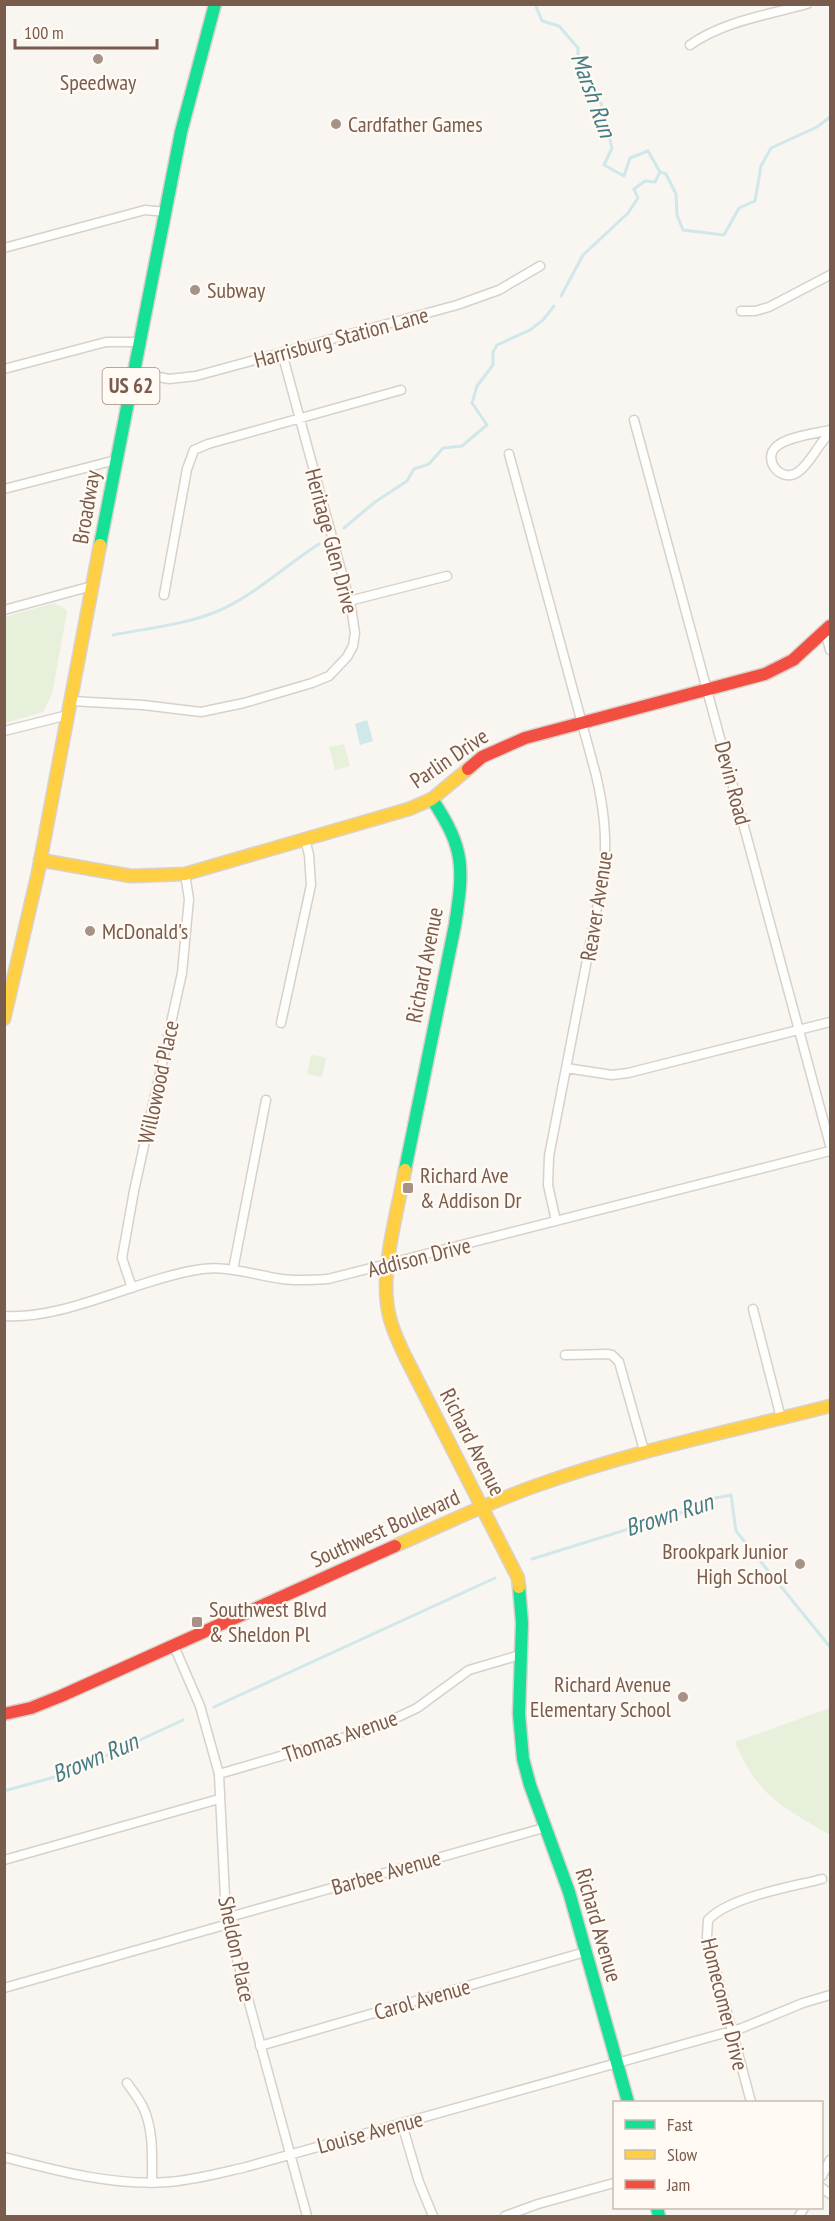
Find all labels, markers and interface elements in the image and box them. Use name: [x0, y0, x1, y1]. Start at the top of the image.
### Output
scale bar: [15, 12, 158, 50]
text: 100 m: [24, 21, 64, 44]
water label: Marsh Run: [564, 48, 624, 143]
marker: Speedway: [91, 52, 105, 66]
place label: Speedway: [60, 68, 137, 96]
place label: Cardfather Games: [348, 110, 483, 138]
marker: Cardfather Games: [329, 117, 343, 131]
place label: Subway: [207, 276, 266, 304]
marker: Subway: [188, 283, 202, 297]
street label: Harrisburg Station Lane: [251, 300, 431, 374]
road number: US 62: [102, 368, 160, 404]
street label: Heritage Glen Drive: [299, 465, 365, 617]
street label: Broadway: [66, 467, 106, 546]
street label: Parlin Drive: [405, 722, 493, 794]
street label: Devin Road: [708, 738, 758, 828]
street label: Reaver Avenue: [573, 849, 619, 963]
street label: Richard Avenue: [399, 905, 449, 1025]
place label: McDonald's: [102, 917, 188, 945]
marker: McDonald's: [83, 924, 97, 938]
street label: Willowood Place: [131, 1018, 185, 1146]
place label: Richard Ave & Addison Dr: [420, 1161, 522, 1214]
marker: Richard Ave & Addison Dr: [401, 1181, 415, 1195]
street label: Addison Drive: [364, 1231, 474, 1283]
street label: Richard Avenue: [434, 1384, 512, 1500]
street label: Southwest Boulevard: [306, 1483, 464, 1573]
water label: Brown Run: [621, 1485, 718, 1543]
place label: Brookpark Junior High School: [662, 1537, 789, 1590]
marker: Brookpark Junior High School: [793, 1557, 807, 1571]
place label: Southwest Blvd & Sheldon Pl: [209, 1595, 327, 1648]
marker: Southwest Blvd & Sheldon Pl: [190, 1615, 204, 1629]
place label: Richard Avenue Elementary School: [530, 1670, 672, 1723]
marker: Richard Avenue Elementary School: [676, 1690, 690, 1704]
street label: Thomas Avenue: [279, 1703, 401, 1769]
water label: Brown Run: [47, 1725, 144, 1789]
street label: Barbee Avenue: [328, 1843, 444, 1901]
street label: Richard Avenue: [569, 1865, 629, 1985]
street label: Sheldon Place: [212, 1894, 262, 2004]
street label: Homecomer Drive: [695, 1935, 755, 2073]
street label: Carol Avenue: [371, 1972, 473, 2026]
legend: [613, 2101, 823, 2209]
street label: Louise Avenue: [314, 2104, 426, 2160]
text: Fast: [667, 2113, 693, 2136]
text: Slow: [667, 2143, 698, 2166]
text: Jam: [666, 2173, 690, 2196]

